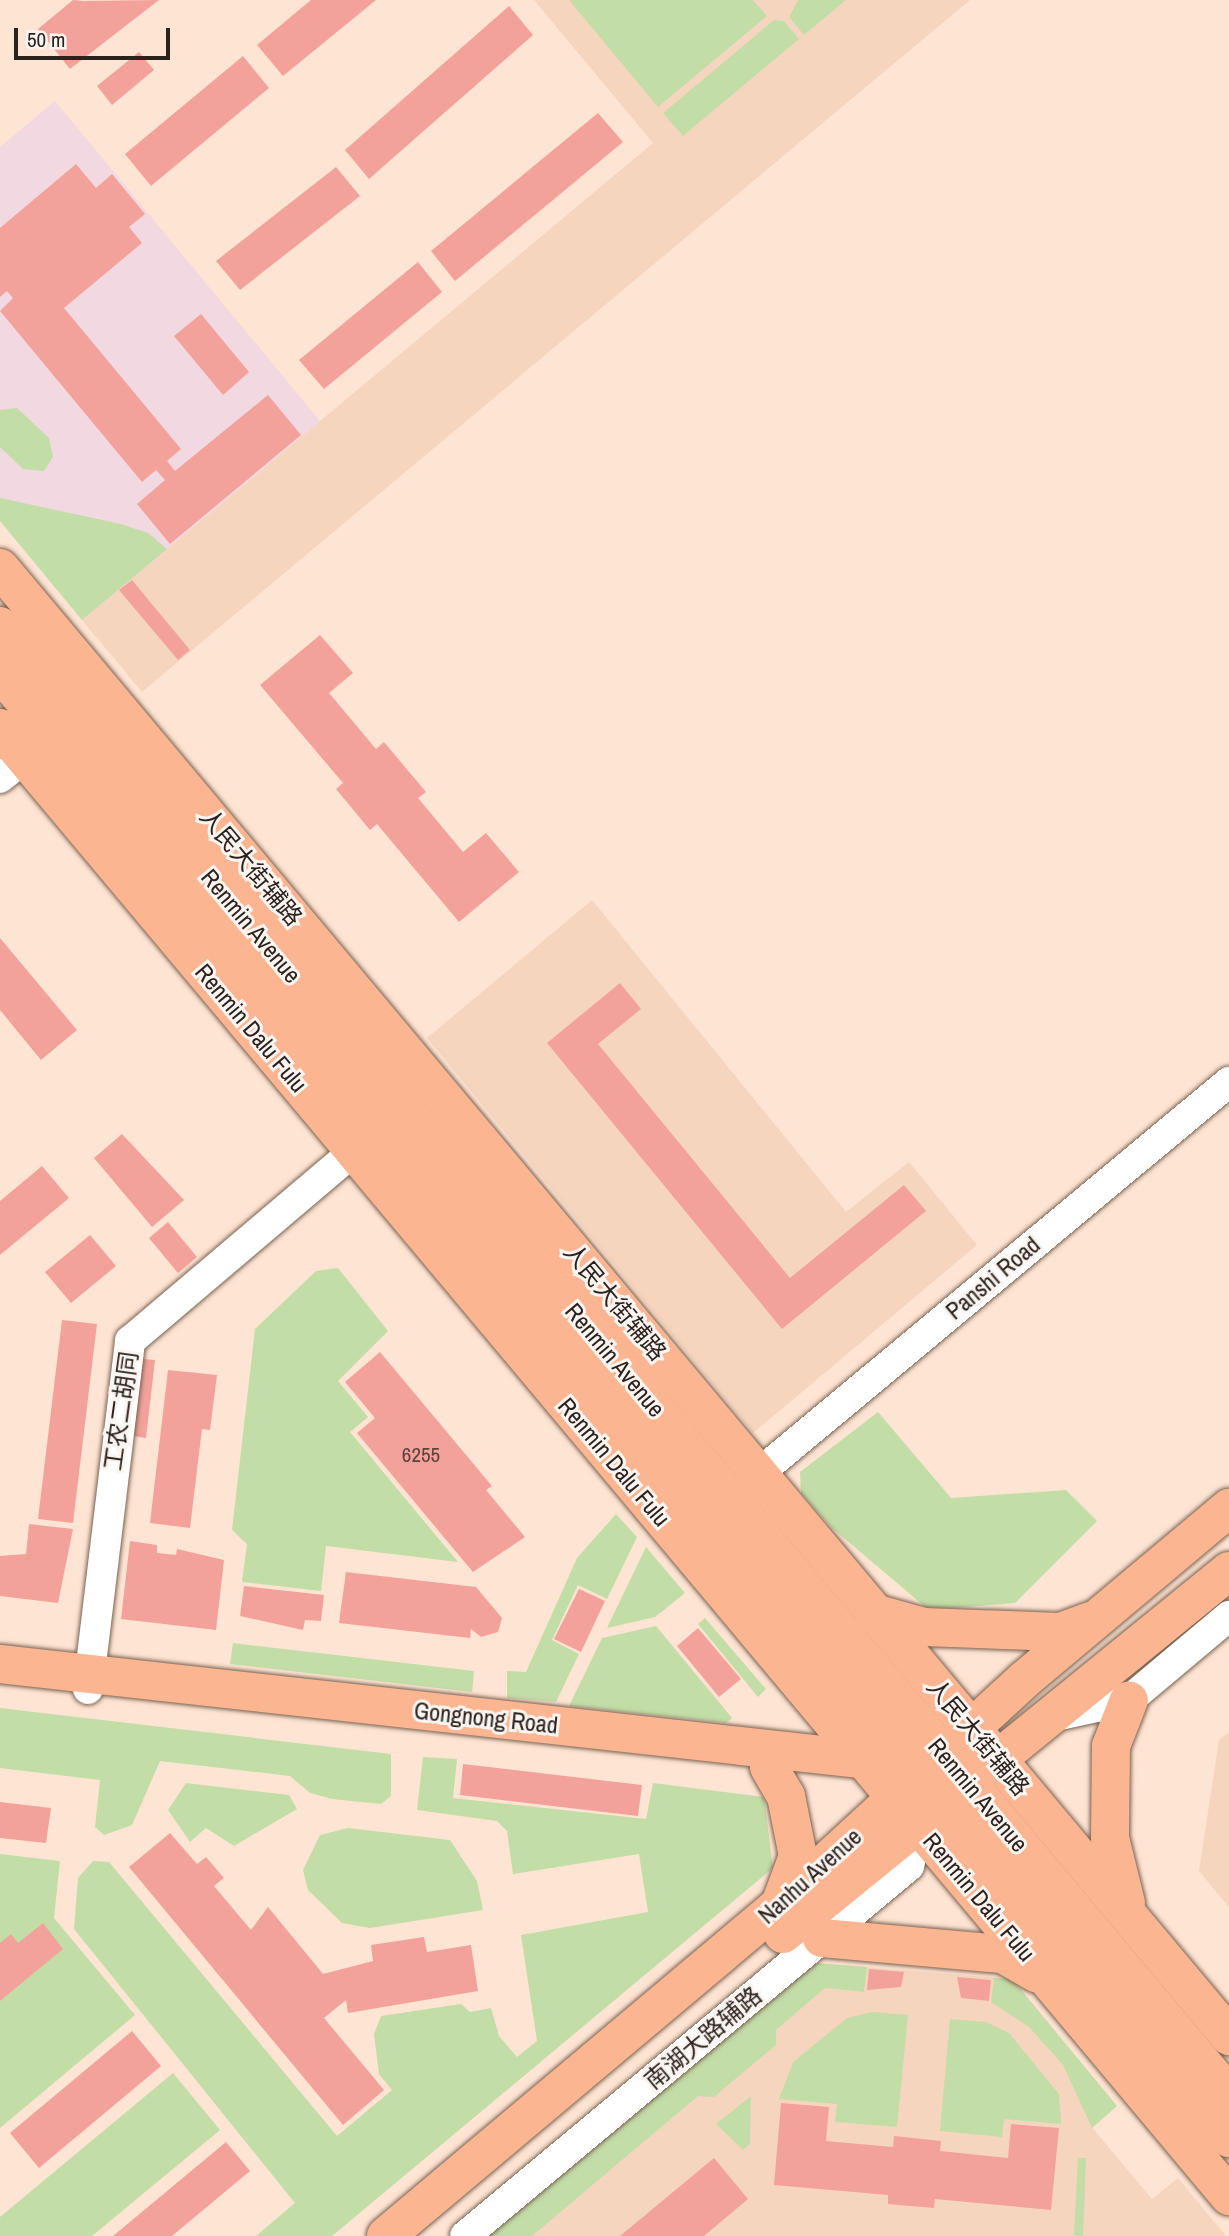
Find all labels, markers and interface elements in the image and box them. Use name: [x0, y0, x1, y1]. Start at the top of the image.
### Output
scale bar: [18, 14, 173, 58]
text: 50 m: [27, 25, 65, 54]
street label: 人民大街辅路: [194, 803, 308, 931]
street label: Renmin Avenue: [195, 863, 307, 989]
street label: Renmin Dalu Fulu: [189, 958, 313, 1098]
street label: Panshi Road: [940, 1230, 1046, 1326]
street label: 人民大街辅路: [558, 1238, 672, 1366]
street label: Renmin Avenue: [559, 1297, 671, 1423]
street label: 工农二胡同: [98, 1350, 144, 1472]
street label: Renmin Dalu Fulu: [552, 1392, 676, 1532]
house number: 6255: [402, 1442, 440, 1468]
street label: 人民大街辅路: [921, 1673, 1035, 1801]
street label: Gongnong Road: [413, 1696, 559, 1740]
street label: Renmin Avenue: [922, 1732, 1034, 1858]
street label: Nanhu Avenue: [752, 1822, 868, 1930]
street label: Renmin Dalu Fulu: [917, 1827, 1041, 1967]
street label: 南湖大路辅路: [639, 1981, 767, 2095]

